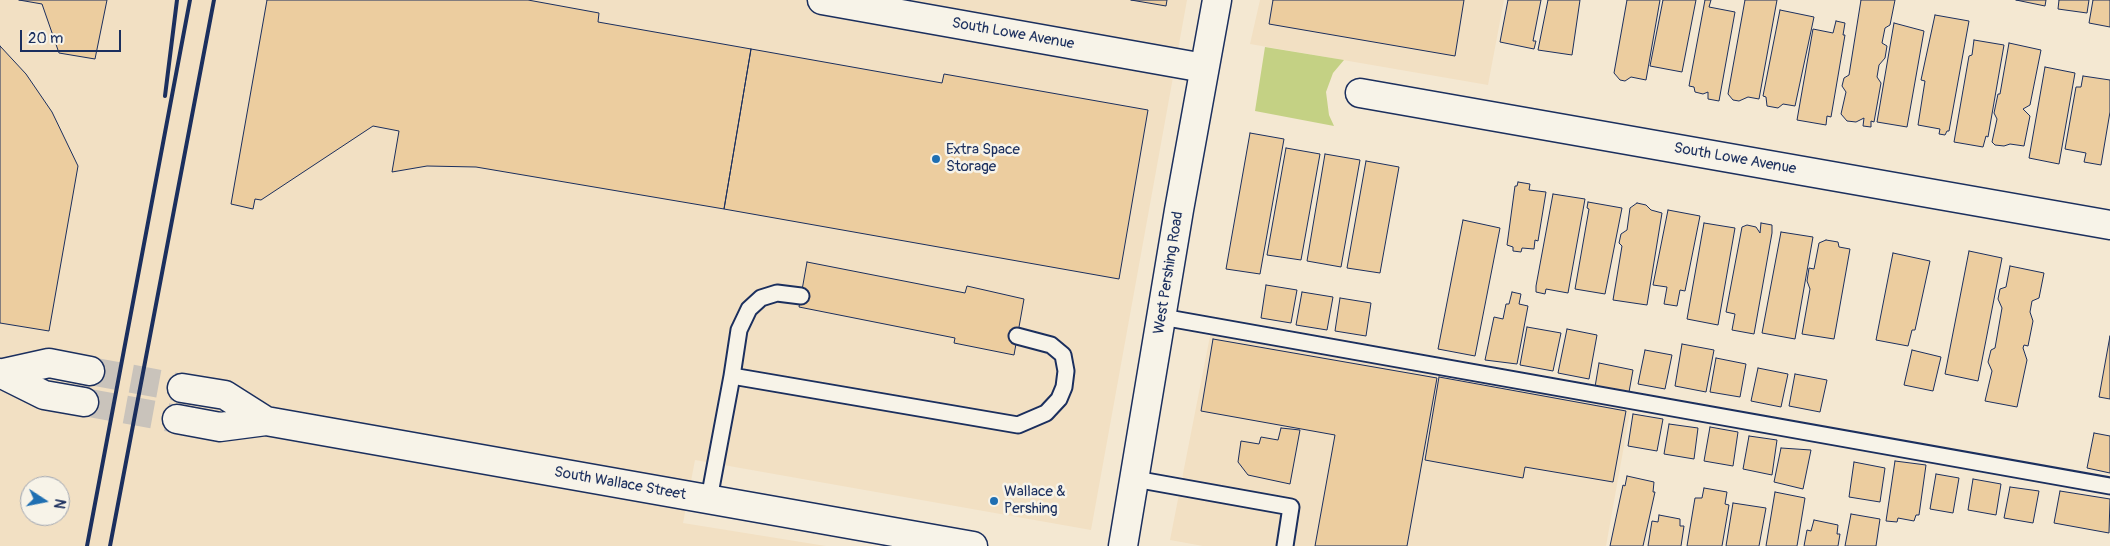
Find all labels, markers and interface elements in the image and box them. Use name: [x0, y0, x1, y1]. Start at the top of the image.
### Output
street label: South Lowe Avenue: [950, 14, 1076, 54]
scale bar: [22, 20, 124, 52]
text: 20 m: [28, 29, 63, 48]
street label: South Lowe Avenue: [1672, 139, 1798, 179]
place label: Extra Space Storage: [946, 141, 1020, 176]
marker: Extra Space Storage: [930, 153, 942, 165]
street label: West Pershing Road: [1150, 210, 1188, 336]
street label: South Wallace Street: [553, 464, 687, 504]
north arrow: [20, 476, 70, 526]
place label: Wallace & Pershing: [1004, 483, 1066, 518]
marker: Wallace & Pershing: [988, 495, 1000, 507]
text: N: [50, 497, 68, 510]

